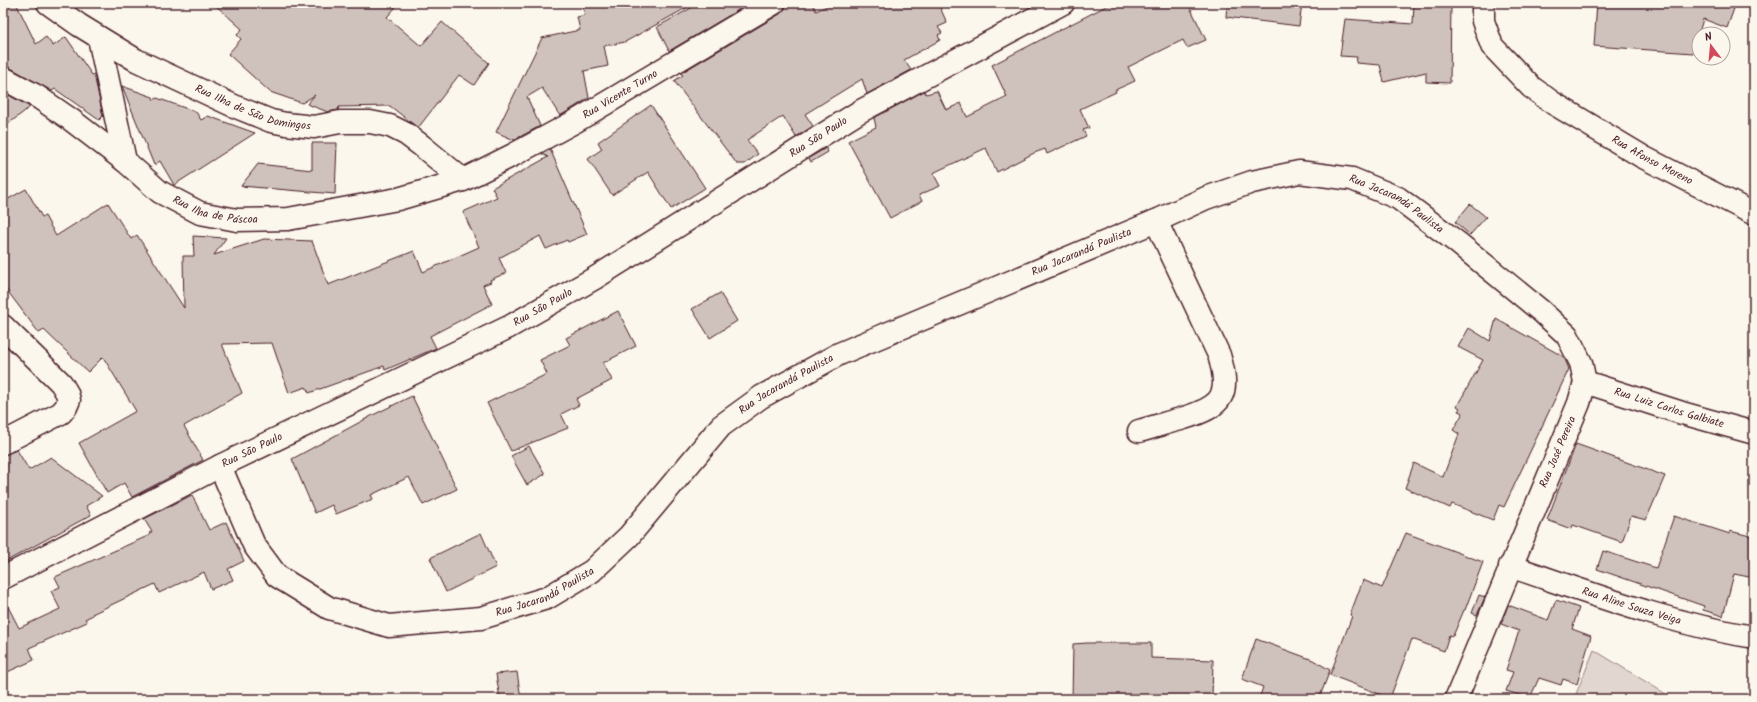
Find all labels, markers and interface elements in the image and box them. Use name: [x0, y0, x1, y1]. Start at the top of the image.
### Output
north arrow: [1691, 26, 1731, 66]
text: N: [1703, 28, 1714, 47]
street label: Rua Vicente Turno: [579, 65, 661, 124]
street label: Rua Ilha de São Domingos: [192, 80, 312, 136]
street label: Rua São Paulo: [786, 112, 851, 163]
street label: Rua Afonso Moreno: [1608, 131, 1696, 190]
street label: Rua Jacarandá Paulista: [1346, 170, 1447, 238]
street label: Rua Ilha de Páscoa: [169, 191, 258, 229]
street label: Rua Jacarandá Paulista: [1029, 223, 1135, 281]
street label: Rua São Paulo: [510, 283, 576, 332]
street label: Rua Jacarandá Paulista: [735, 350, 837, 419]
street label: Rua Luiz Carlos Galbiate: [1612, 383, 1726, 433]
street label: Rua José Pereira: [1535, 413, 1581, 491]
street label: Rua São Paulo: [219, 428, 286, 473]
street label: Rua Jacarandá Paulista: [493, 562, 598, 622]
street label: Rua Aline Souza Veiga: [1579, 582, 1683, 630]

